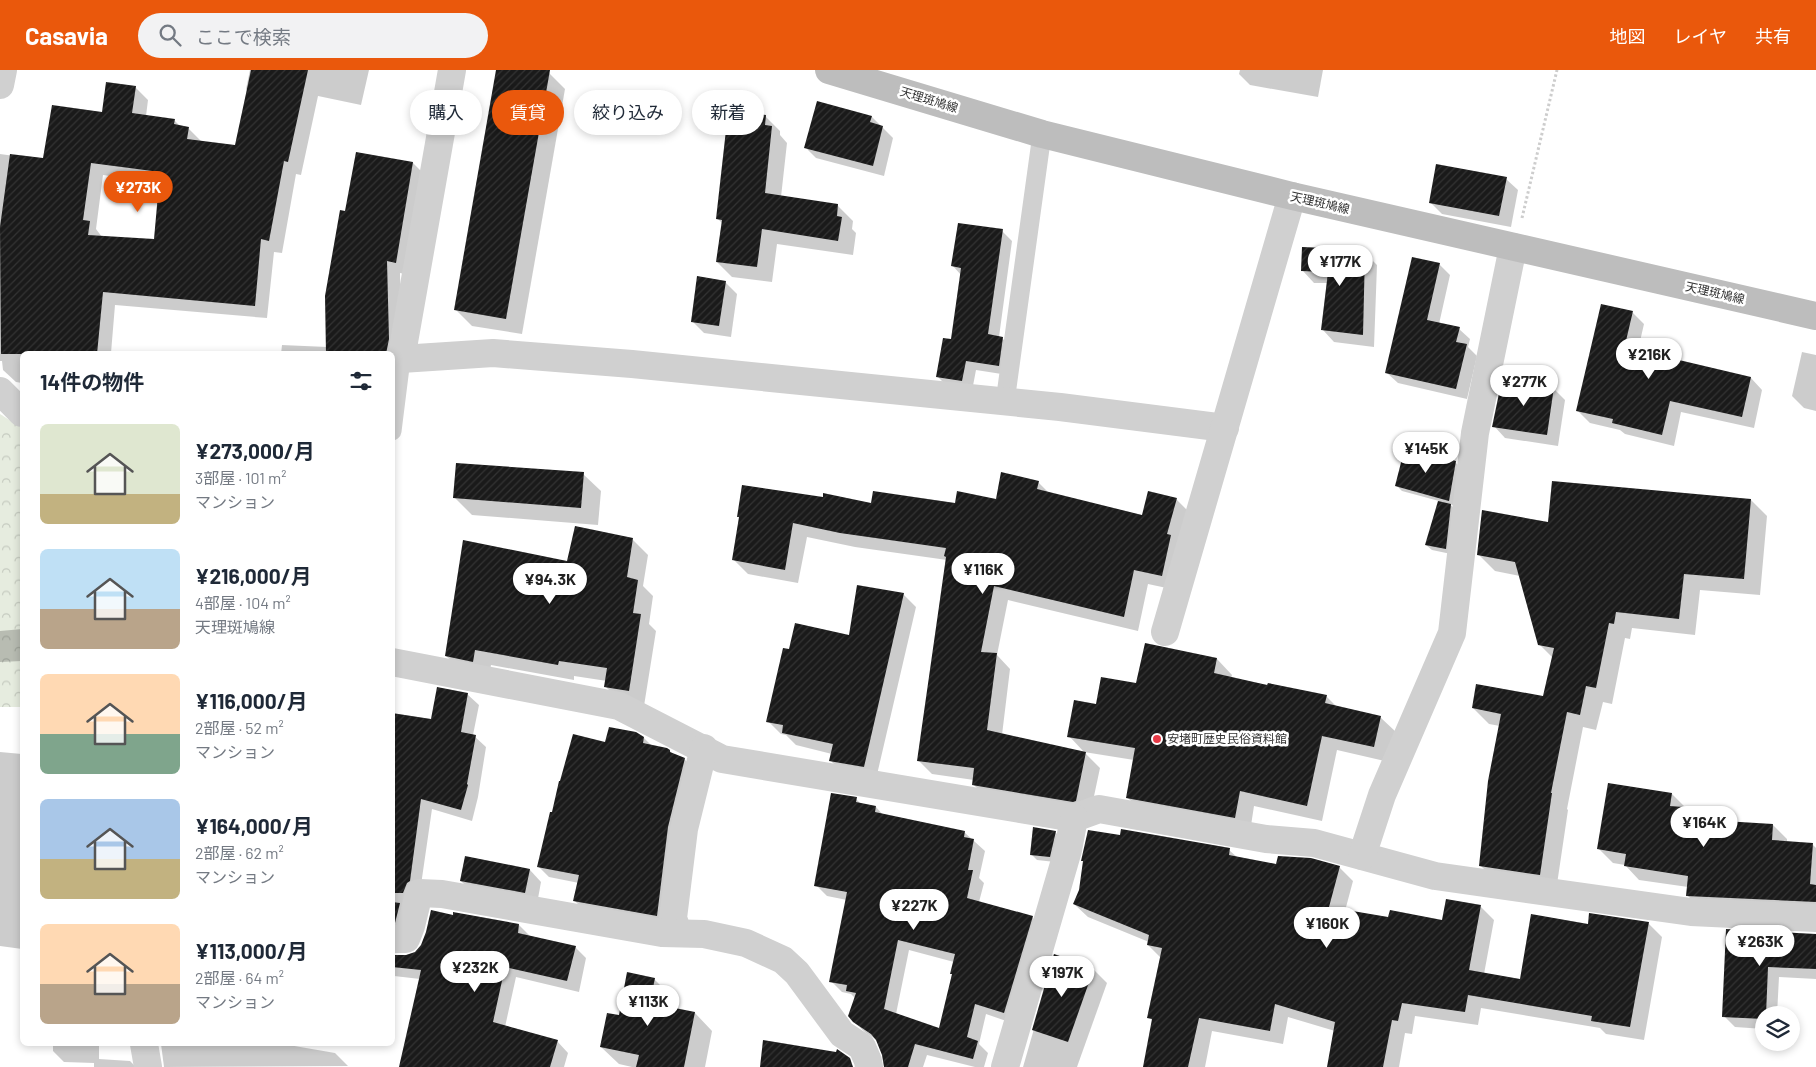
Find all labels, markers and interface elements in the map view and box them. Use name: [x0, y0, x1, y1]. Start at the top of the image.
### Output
search box: [138, 13, 488, 58]
text: Casavia: [25, 21, 108, 50]
icon: search: [156, 21, 184, 49]
text: ここで検索: [196, 25, 291, 48]
text: 地図: [1610, 25, 1646, 47]
text: レイヤ: [1674, 25, 1727, 47]
text: 共有: [1755, 25, 1791, 47]
street label: 天理斑鳩線: [899, 84, 960, 115]
chip: 購入: [410, 90, 482, 135]
chip: 賃貸: [492, 90, 564, 135]
chip: 絞り込み: [574, 90, 682, 135]
chip: 新着: [692, 90, 764, 135]
pin: ¥273K: [103, 170, 173, 213]
text: ¥273K: [115, 177, 161, 196]
street label: 天理斑鳩線: [1289, 188, 1351, 216]
pin: ¥177K: [1305, 244, 1375, 287]
text: ¥177K: [1319, 251, 1361, 270]
street label: 天理斑鳩線: [1684, 278, 1746, 306]
pin: ¥216K: [1614, 338, 1684, 380]
text: ¥216K: [1627, 344, 1671, 363]
pin: ¥277K: [1489, 364, 1559, 407]
icon: filters: [347, 367, 375, 395]
text: 14件の物件: [40, 369, 144, 394]
text: ¥277K: [1501, 371, 1547, 390]
pin: ¥145K: [1391, 432, 1461, 474]
text: ¥273,000/月: [195, 438, 315, 463]
text: ¥145K: [1404, 438, 1448, 457]
icon: home: [80, 444, 140, 504]
text: 3部屋 · 101 m²: [195, 468, 286, 487]
text: マンション: [195, 492, 275, 511]
pin: ¥116K: [948, 552, 1018, 595]
text: ¥116K: [962, 559, 1004, 578]
pin: ¥94.3K: [509, 562, 591, 605]
text: ¥216,000/月: [195, 563, 312, 588]
icon: home: [80, 569, 140, 629]
text: ¥94.3K: [524, 569, 576, 588]
text: 4部屋 · 104 m²: [195, 593, 291, 612]
text: 天理斑鳩線: [195, 617, 275, 636]
text: ¥116,000/月: [195, 688, 308, 713]
icon: home: [80, 694, 140, 754]
text: 2部屋 · 52 m²: [195, 718, 284, 737]
place label: 安堵町歴史民俗資料館: [1167, 731, 1287, 745]
marker: 安堵町歴史民俗資料館: [1151, 733, 1163, 745]
text: マンション: [195, 742, 275, 761]
pin: ¥164K: [1669, 806, 1739, 848]
text: ¥164K: [1682, 812, 1726, 831]
text: ¥164,000/月: [195, 813, 313, 838]
icon: home: [80, 819, 140, 879]
text: 2部屋 · 62 m²: [195, 843, 284, 862]
text: マンション: [195, 867, 275, 886]
pin: ¥227K: [879, 888, 949, 931]
text: ¥227K: [891, 895, 937, 914]
pin: ¥160K: [1292, 906, 1362, 949]
text: ¥160K: [1305, 913, 1349, 932]
pin: ¥263K: [1725, 924, 1795, 967]
text: ¥263K: [1736, 931, 1784, 950]
text: ¥113,000/月: [195, 938, 308, 963]
icon: home: [80, 944, 140, 1004]
pin: ¥232K: [440, 950, 510, 993]
pin: ¥197K: [1027, 956, 1097, 998]
text: ¥232K: [451, 957, 499, 976]
text: ¥197K: [1040, 962, 1084, 981]
text: 2部屋 · 64 m²: [195, 968, 284, 987]
pin: ¥113K: [613, 984, 683, 1027]
text: ¥113K: [627, 991, 669, 1010]
text: マンション: [195, 992, 275, 1011]
map controls: [1755, 1006, 1800, 1051]
button: layers: [1755, 1006, 1800, 1051]

